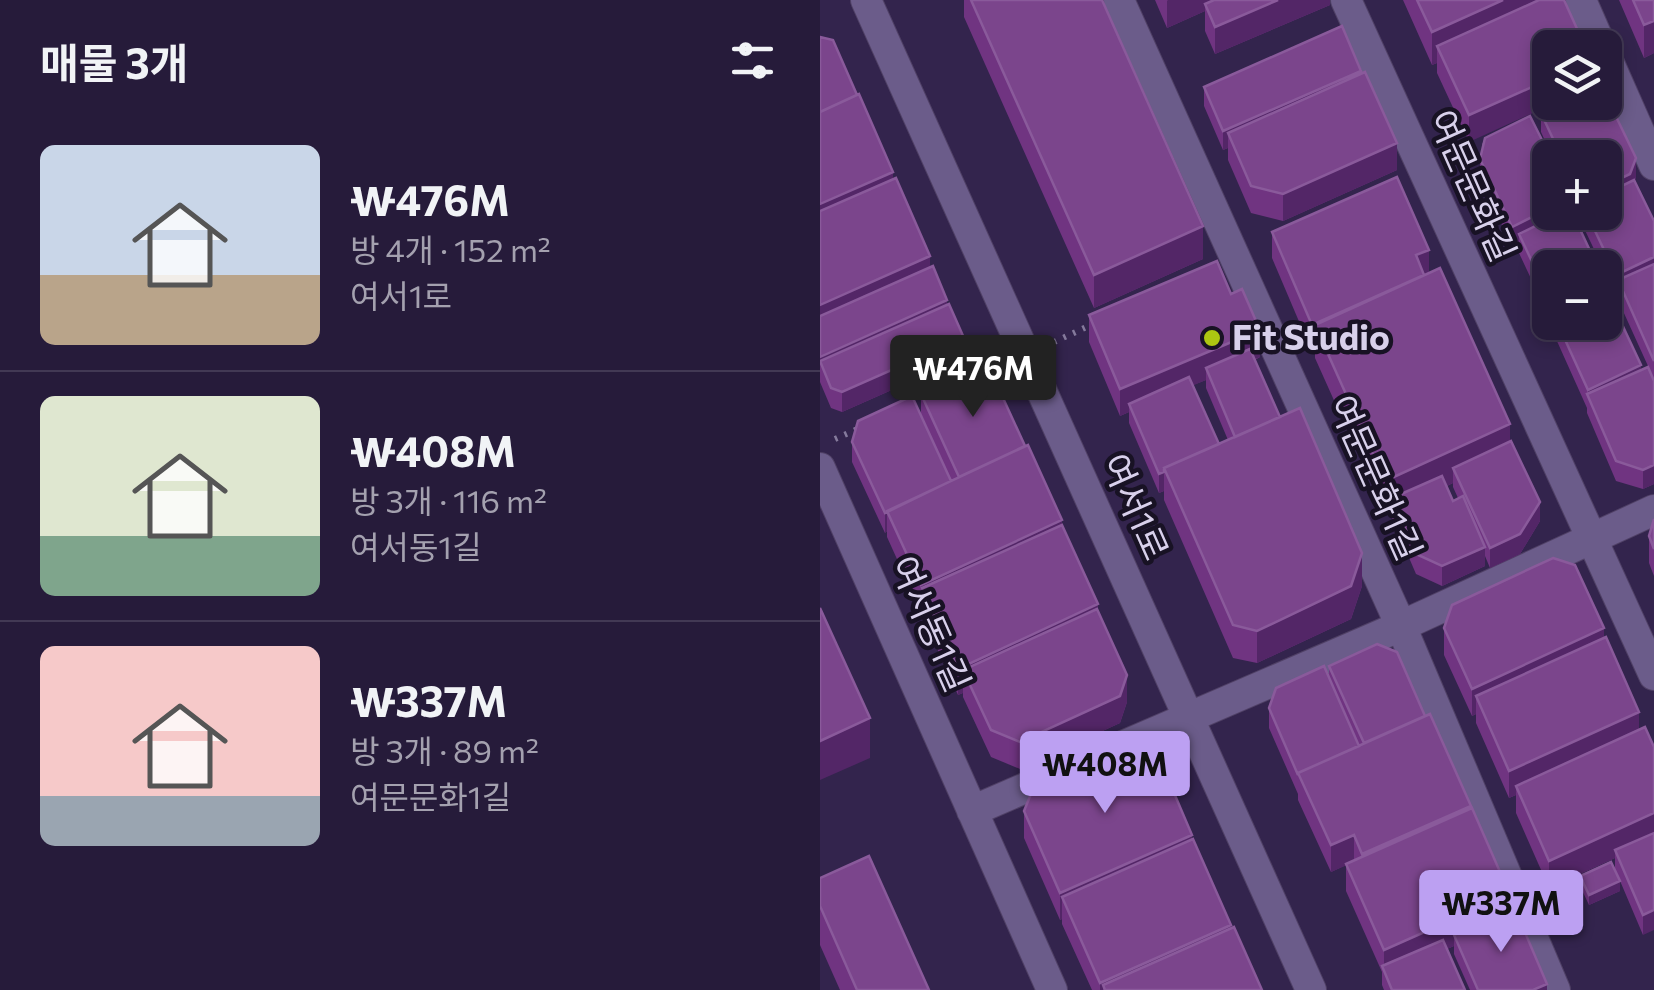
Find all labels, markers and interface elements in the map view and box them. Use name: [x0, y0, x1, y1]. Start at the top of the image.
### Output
map controls: [1532, 30, 1622, 340]
button: layers: [1532, 30, 1622, 120]
icon: filters: [725, 33, 780, 88]
text: 매물 3개: [40, 36, 188, 88]
street label: 여문문화길: [1422, 103, 1527, 267]
button: +: [1532, 140, 1622, 230]
text: ₩476M: [350, 173, 510, 225]
icon: home: [120, 185, 240, 305]
text: 방 4개 · 152 m²: [350, 229, 551, 269]
button: −: [1532, 250, 1622, 340]
text: 여서1로: [350, 275, 452, 315]
place label: Fit Studio: [1232, 314, 1390, 357]
marker: Fit Studio: [1201, 327, 1223, 349]
pin: ₩476M: [903, 335, 1043, 420]
text: ₩476M: [912, 347, 1034, 387]
street label: 여문문화1길: [1322, 388, 1433, 566]
text: ₩408M: [350, 424, 516, 476]
icon: home: [120, 436, 240, 556]
street label: 여서1로: [1095, 446, 1180, 566]
text: 방 3개 · 116 m²: [350, 480, 547, 520]
text: 여서동1길: [350, 526, 481, 566]
street label: 여서동1길: [883, 549, 981, 697]
text: ₩337M: [350, 674, 507, 726]
icon: home: [120, 686, 240, 806]
text: 방 3개 · 89 m²: [350, 730, 539, 770]
pin: ₩408M: [1035, 731, 1175, 816]
text: ₩408M: [1042, 743, 1168, 783]
text: 여문문화1길: [350, 776, 511, 816]
pin: ₩337M: [1431, 870, 1571, 955]
text: ₩337M: [1441, 882, 1561, 922]

